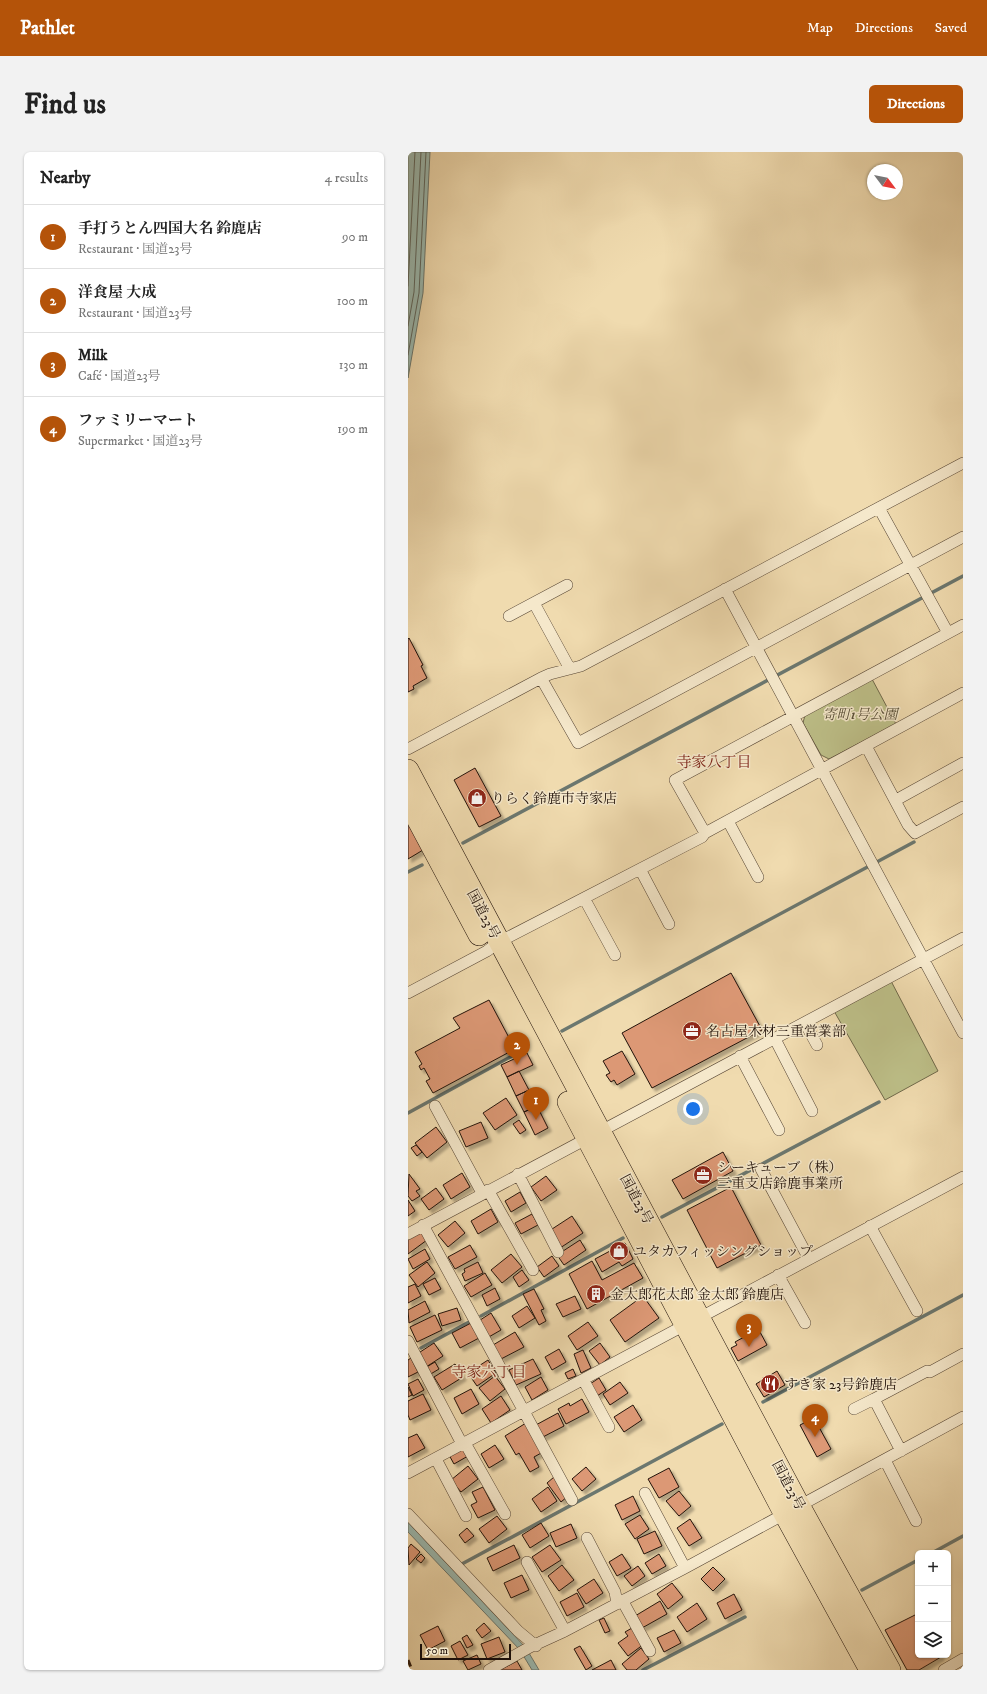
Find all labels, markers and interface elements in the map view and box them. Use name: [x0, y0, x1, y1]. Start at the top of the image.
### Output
text: Pathlet: [20, 17, 75, 40]
text: Map: [807, 19, 833, 37]
text: Directions: [855, 19, 913, 37]
text: Saved: [935, 19, 967, 37]
button: Directions: [869, 85, 963, 123]
text: Find us: [24, 87, 106, 122]
north arrow: [867, 164, 903, 200]
text: Nearby: [40, 167, 90, 189]
text: 4 results: [325, 170, 368, 186]
text: 手打うとん四国大名 鈴鹿店: [78, 219, 261, 238]
text: 1: [51, 229, 55, 245]
text: 90 m: [342, 229, 368, 245]
text: Restaurant · 国道23号: [78, 241, 192, 257]
text: 洋食屋 大成: [78, 283, 156, 302]
text: 2: [50, 293, 56, 309]
text: 100 m: [337, 293, 368, 309]
text: Restaurant · 国道23号: [78, 305, 192, 321]
text: Milk: [78, 346, 108, 365]
text: 3: [51, 357, 55, 373]
text: 130 m: [339, 357, 368, 373]
text: Café · 国道23号: [78, 368, 161, 384]
text: ファミリーマート: [78, 411, 198, 430]
text: 4: [49, 421, 57, 437]
text: 190 m: [337, 421, 368, 437]
text: Supermarket · 国道23号: [78, 433, 203, 449]
park label: 寄町1号公園: [823, 706, 899, 724]
district label: 寺家八丁目: [676, 753, 752, 772]
shop icon: りらく鈴鹿市寺家店: [466, 787, 488, 809]
place label: りらく鈴鹿市寺家店: [491, 790, 617, 808]
street label: 国道23号: [462, 886, 504, 943]
office icon: 名古屋木材三重営業部: [681, 1020, 703, 1042]
place label: 名古屋木材三重営業部: [706, 1023, 846, 1041]
pin: 2: [504, 1032, 530, 1065]
pin: 1: [523, 1087, 549, 1120]
your location: [683, 1099, 703, 1119]
place label: シーキューブ（株） 三重支店鈴鹿事業所: [717, 1159, 843, 1193]
office icon: シーキューブ（株） 三重支店鈴鹿事業所: [692, 1164, 714, 1186]
street label: 国道23号: [615, 1171, 657, 1228]
shop icon: ユタカフィッシングショップ: [608, 1240, 630, 1262]
place label: ユタカフィッシングショップ: [633, 1243, 813, 1261]
building icon: 金太郎花太郎 金太郎 鈴鹿店: [585, 1283, 607, 1305]
place label: 金太郎花太郎 金太郎 鈴鹿店: [610, 1286, 784, 1304]
pin: 3: [736, 1314, 762, 1347]
district label: 寺家六丁目: [451, 1363, 527, 1382]
restaurant icon: すき家 23号鈴鹿店: [759, 1373, 781, 1395]
place label: すき家 23号鈴鹿店: [784, 1376, 897, 1394]
pin: 4: [802, 1404, 828, 1437]
street label: 国道23号: [767, 1457, 809, 1514]
map controls: [915, 1550, 951, 1658]
button: +: [915, 1550, 951, 1586]
button: −: [915, 1586, 951, 1622]
button: layers: [915, 1622, 951, 1658]
scale bar: [420, 1642, 511, 1661]
text: 50 m: [426, 1644, 448, 1658]

